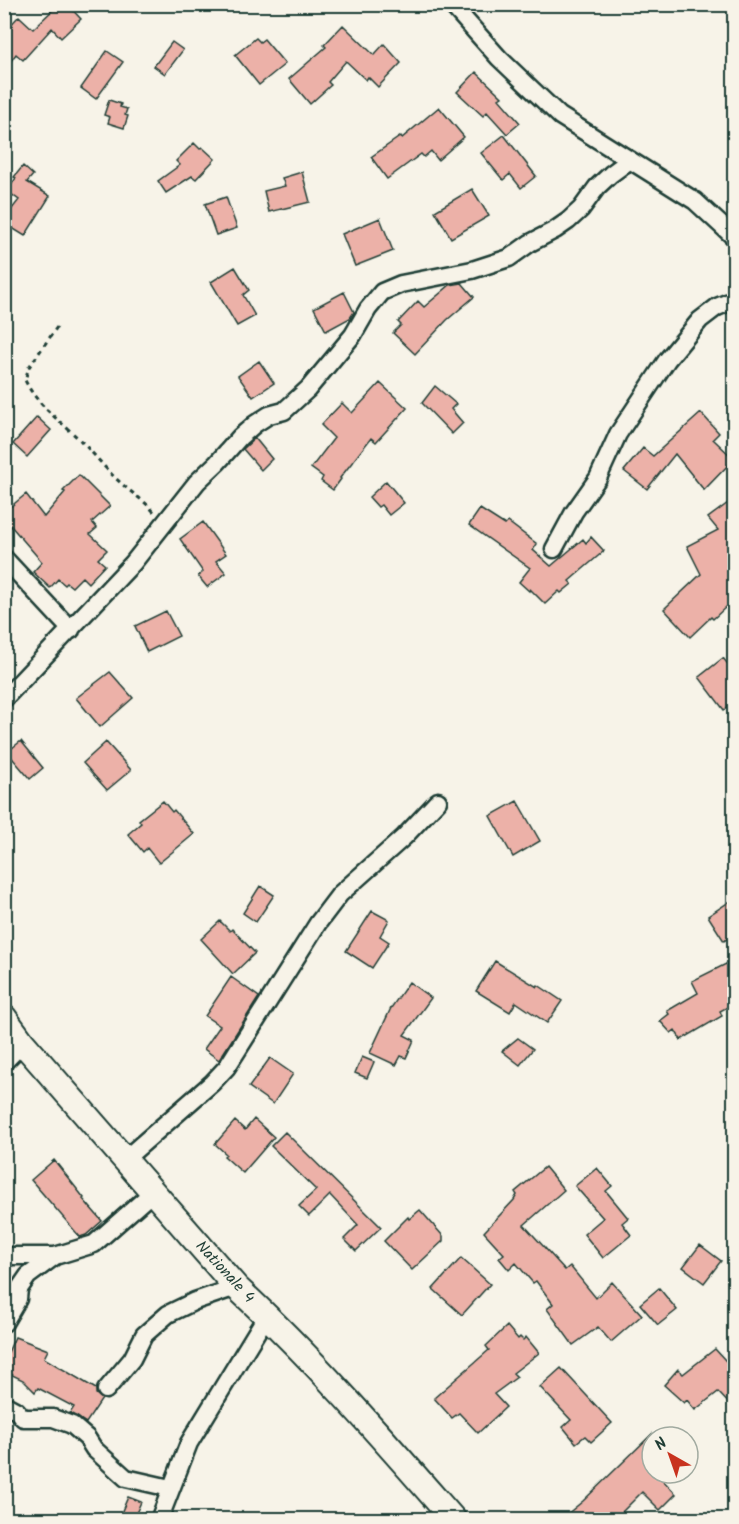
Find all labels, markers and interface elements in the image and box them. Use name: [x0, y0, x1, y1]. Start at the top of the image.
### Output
street label: Nationale 4: [189, 1235, 261, 1309]
north arrow: [640, 1425, 700, 1485]
text: N: [649, 1432, 673, 1457]

